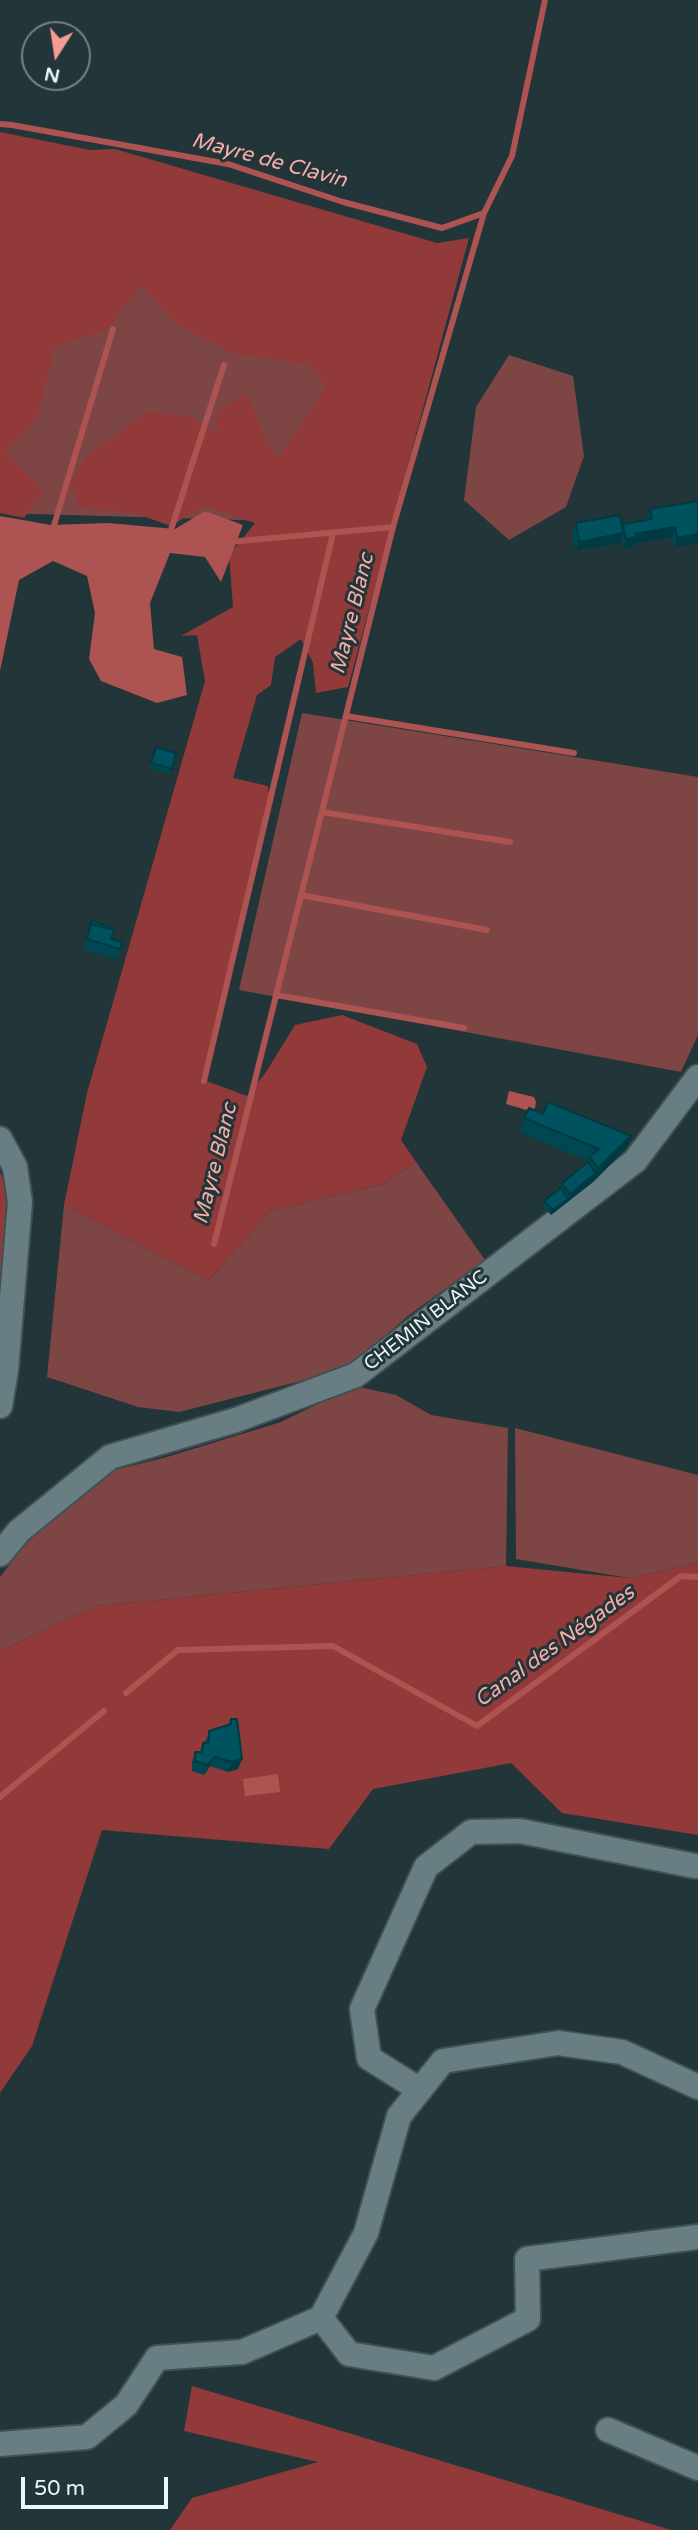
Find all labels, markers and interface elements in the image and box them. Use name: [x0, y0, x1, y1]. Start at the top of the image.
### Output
north arrow: [21, 21, 91, 91]
text: N: [42, 62, 62, 87]
water label: Mayre de Clavin: [189, 128, 349, 194]
water label: Mayre Blanc: [326, 551, 380, 677]
water label: Mayre Blanc: [189, 1101, 243, 1227]
street label: CHEMIN BLANC: [360, 1266, 492, 1376]
water label: Canal des Négades: [470, 1581, 640, 1713]
scale bar: [24, 2464, 172, 2508]
text: 50 m: [34, 2476, 85, 2501]

